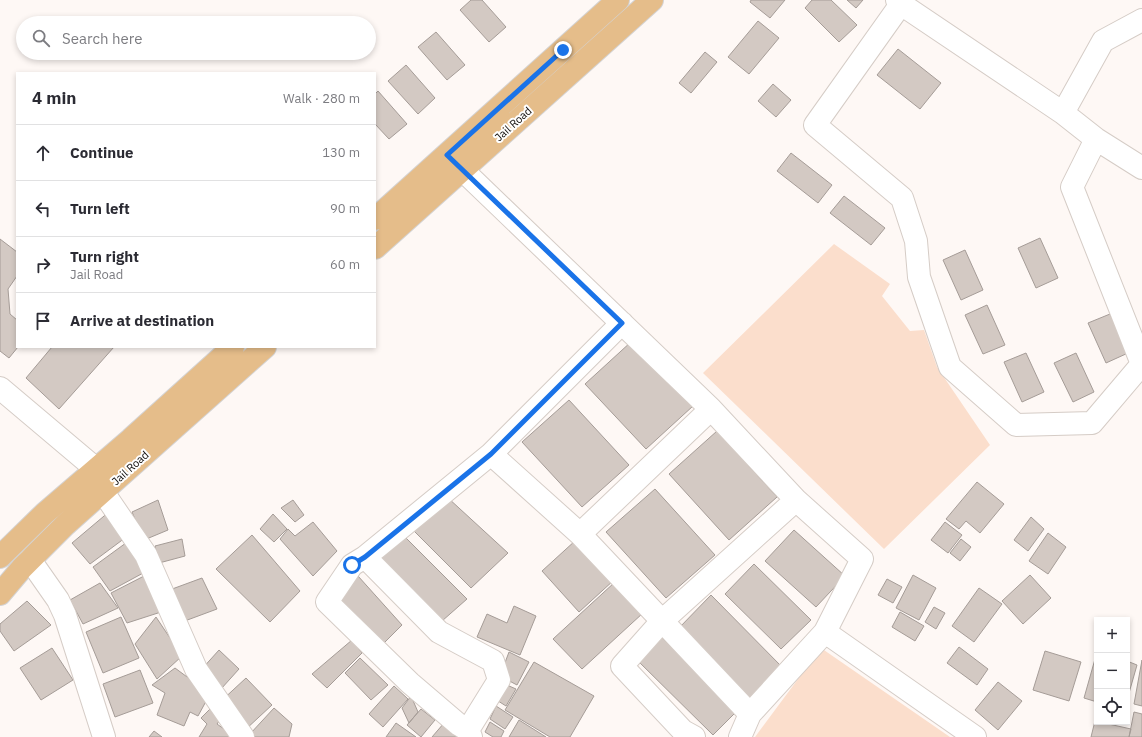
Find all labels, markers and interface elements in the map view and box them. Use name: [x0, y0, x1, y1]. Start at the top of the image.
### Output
search box: [16, 16, 376, 60]
icon: search: [30, 27, 52, 49]
text: Search here: [62, 29, 142, 48]
route end: [554, 41, 572, 59]
text: 4 min: [32, 87, 76, 109]
text: Walk · 280 m: [283, 90, 360, 107]
street label: Jail Road: [492, 104, 534, 144]
icon: ahead: [32, 142, 54, 164]
text: Continue: [70, 143, 134, 162]
text: 130 m: [322, 144, 360, 161]
icon: left: [32, 198, 54, 220]
text: Turn left: [70, 199, 130, 218]
text: 90 m: [330, 200, 360, 217]
text: Turn right: [70, 247, 139, 266]
icon: right: [32, 254, 54, 276]
text: 60 m: [330, 256, 360, 273]
text: Jail Road: [70, 266, 123, 283]
icon: arrive: [32, 310, 54, 332]
text: Arrive at destination: [70, 311, 214, 330]
street label: Jail Road: [109, 448, 151, 488]
route start: [343, 556, 361, 574]
map controls: [1094, 617, 1130, 725]
button: +: [1094, 617, 1130, 653]
button: −: [1094, 653, 1130, 689]
button: locate: [1094, 689, 1130, 725]

